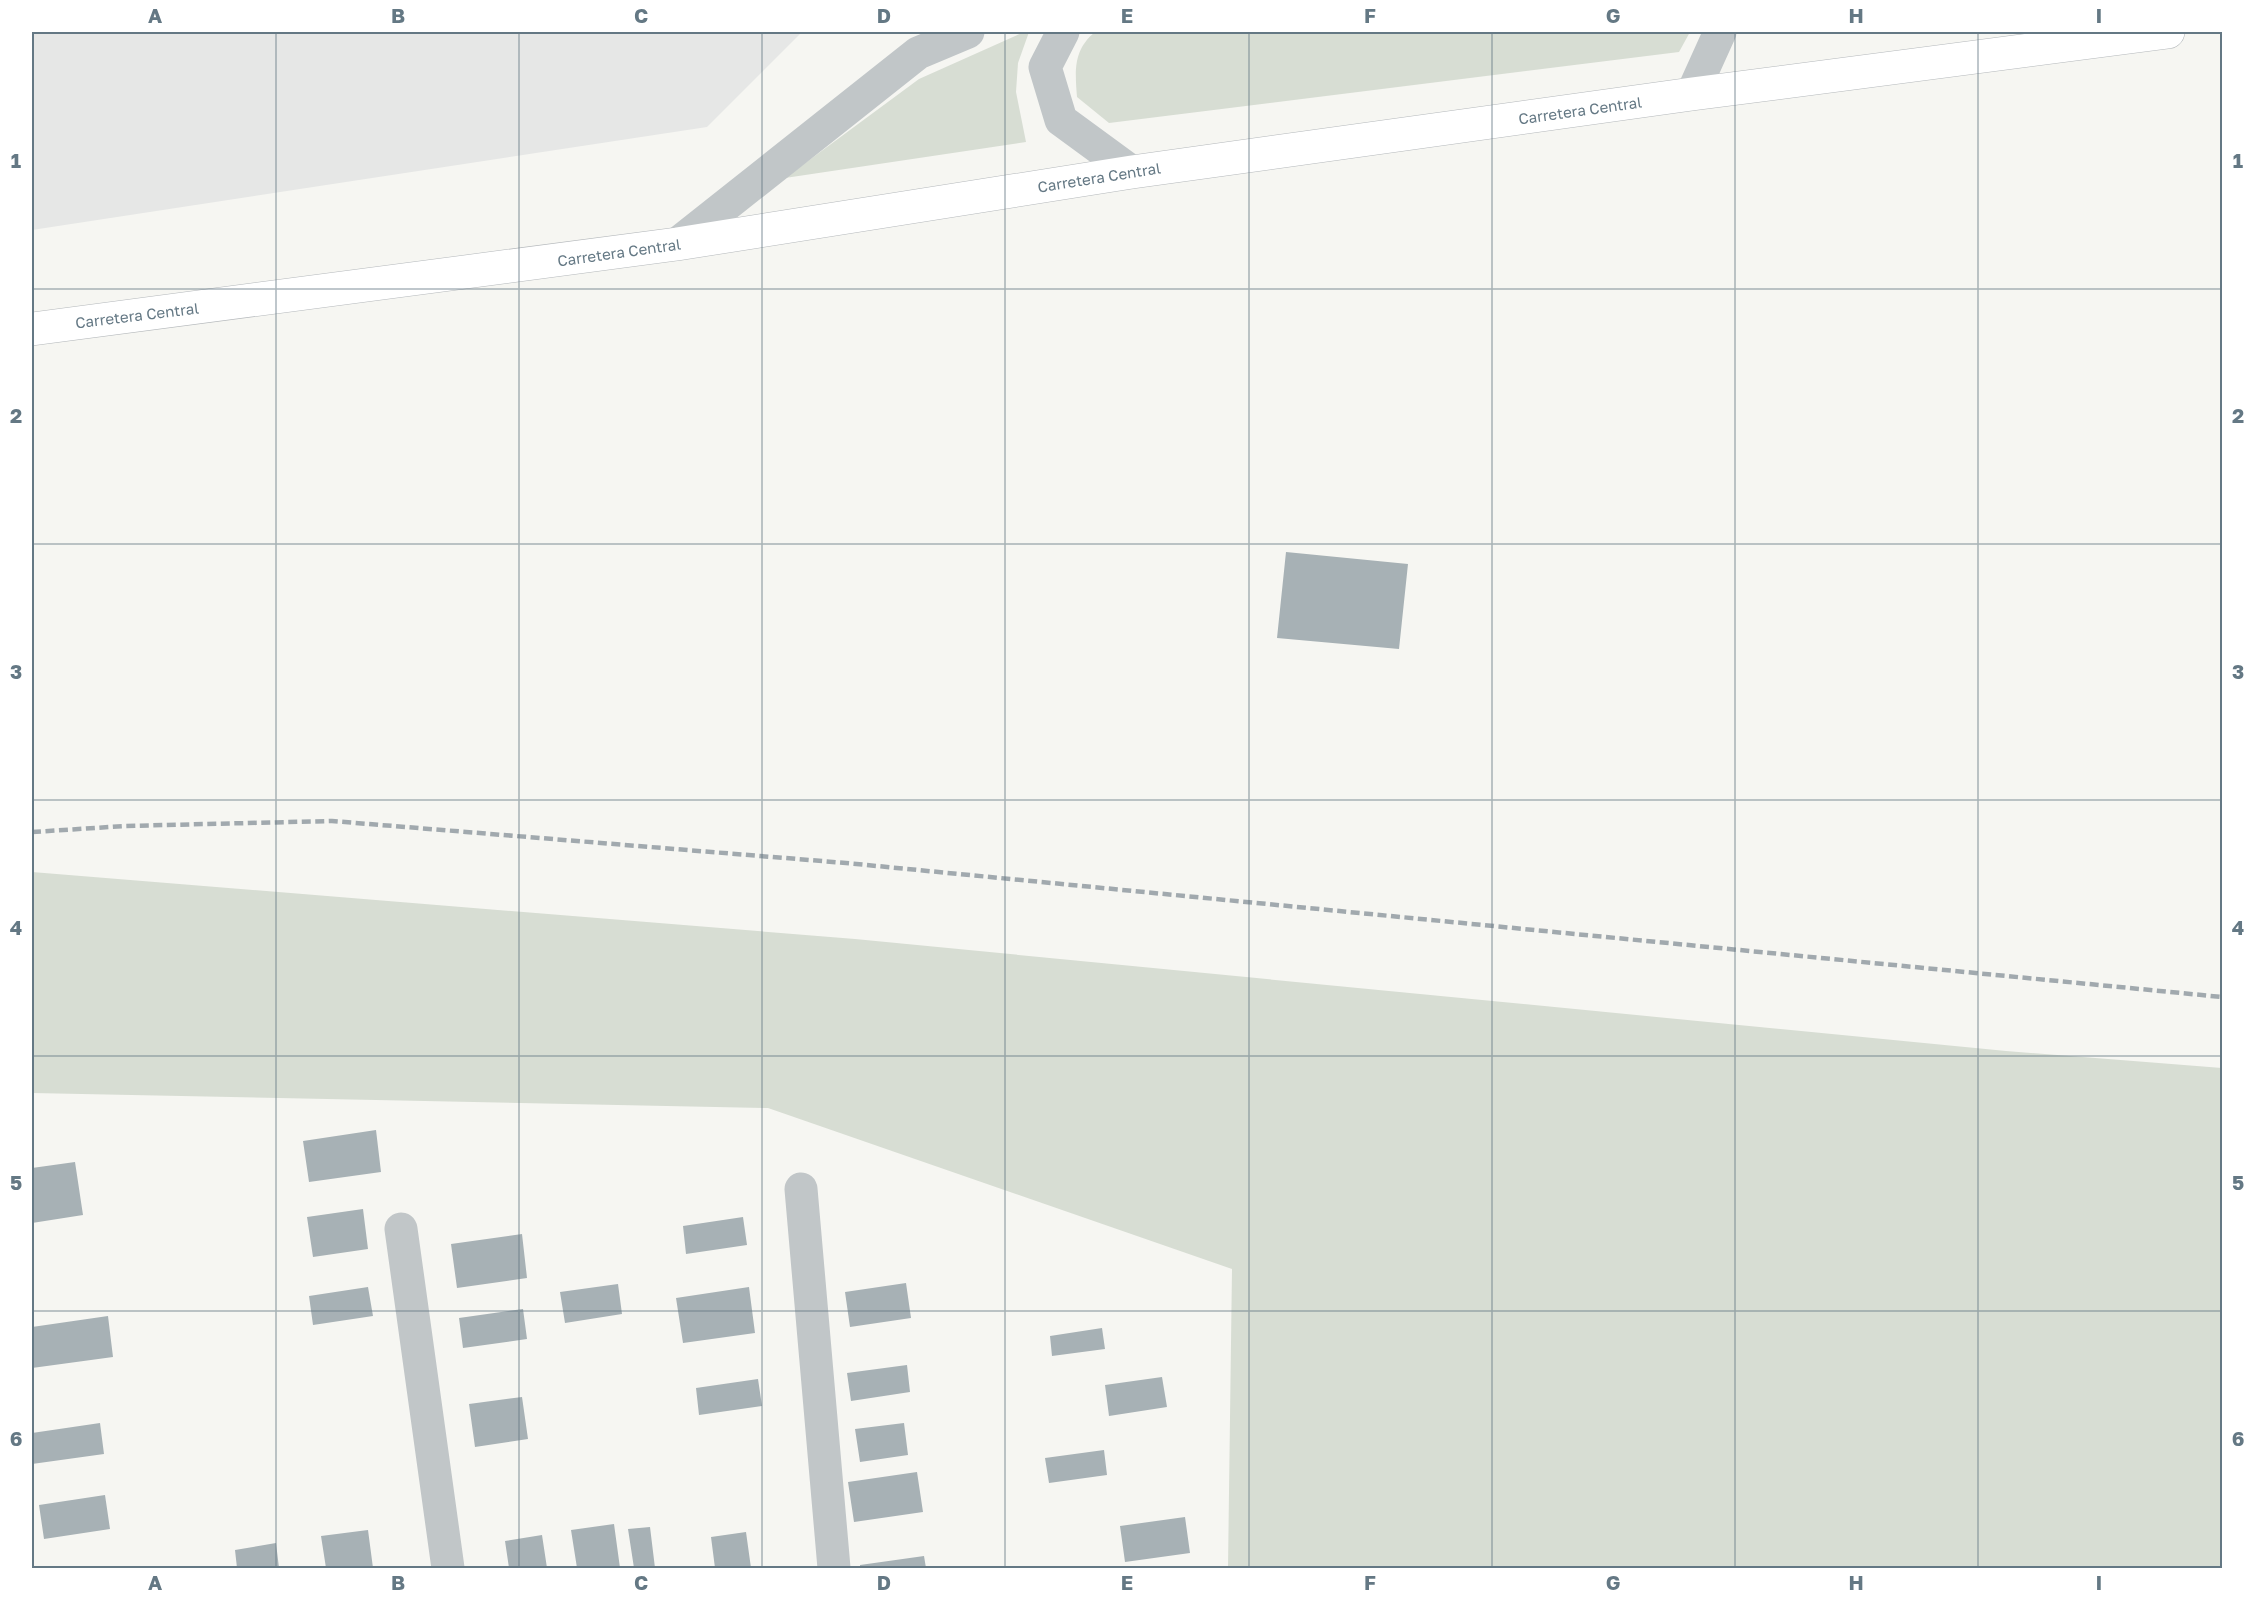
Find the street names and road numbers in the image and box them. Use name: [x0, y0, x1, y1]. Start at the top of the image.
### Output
street label: Carretera Central: [1517, 92, 1643, 128]
street label: Carretera Central: [1036, 158, 1162, 196]
street label: Carretera Central: [556, 234, 682, 270]
street label: Carretera Central: [74, 298, 200, 332]

